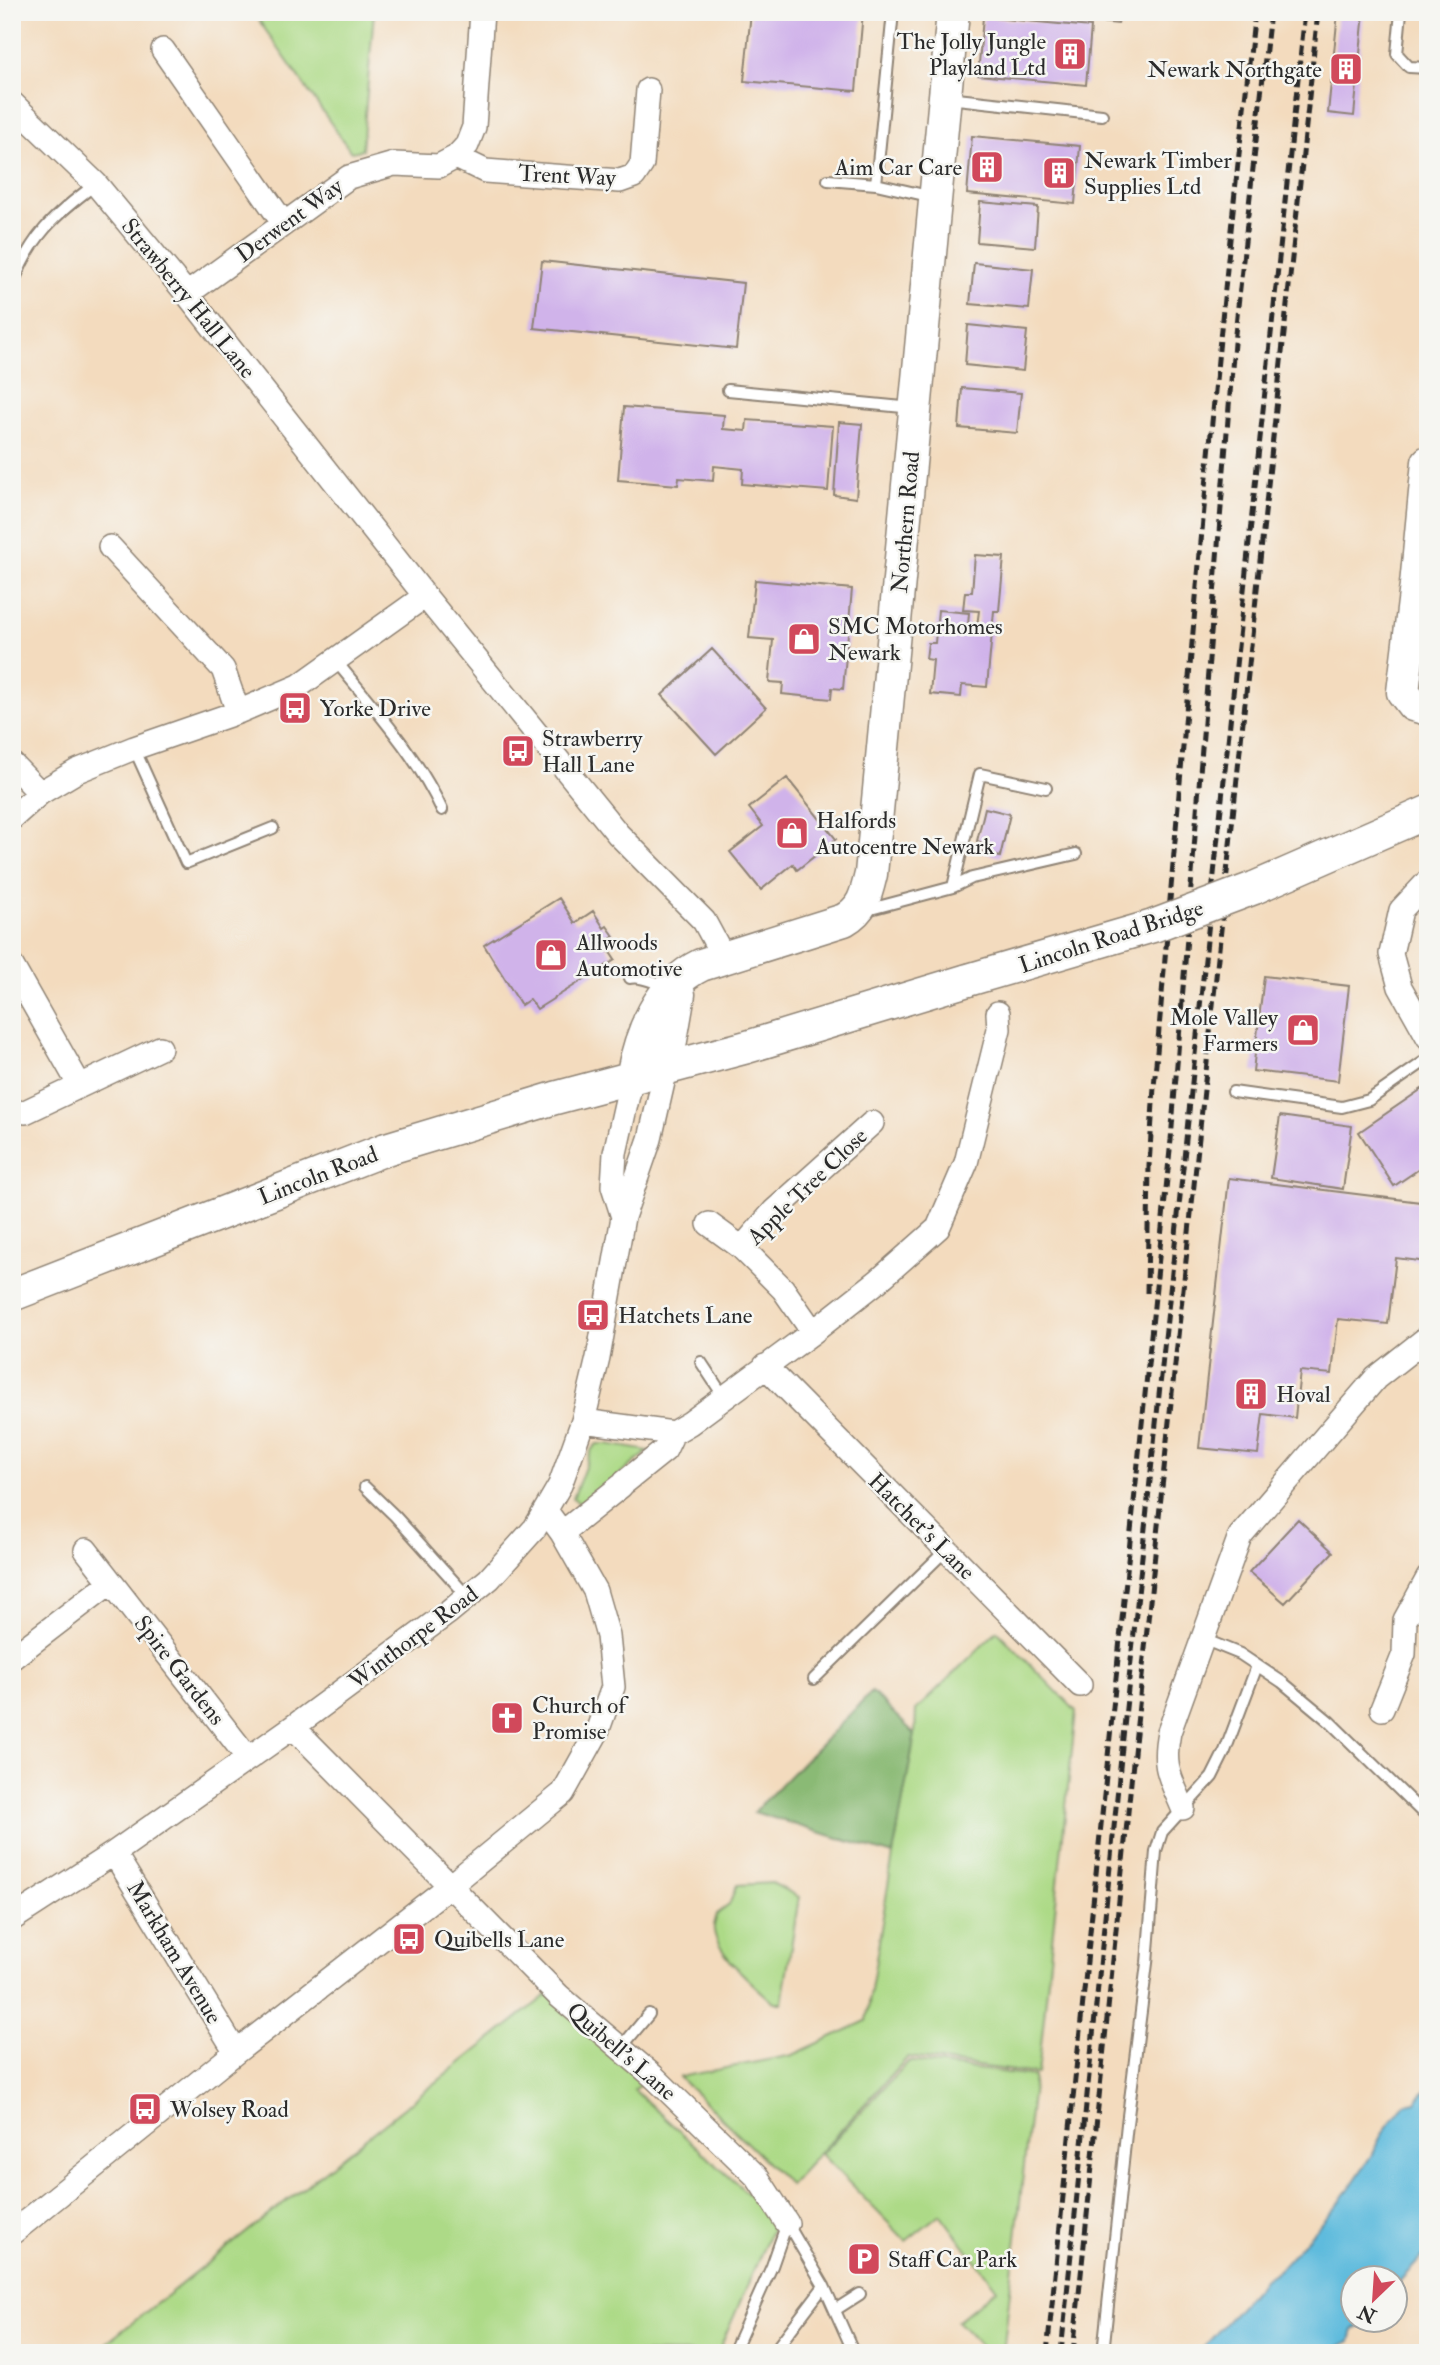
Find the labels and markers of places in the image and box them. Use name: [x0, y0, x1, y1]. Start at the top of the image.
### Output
place label: The Jolly Jungle Playland Ltd: [897, 27, 1046, 82]
building icon: The Jolly Jungle Playland Ltd: [1051, 35, 1089, 73]
building icon: Newark Northgate: [1327, 50, 1365, 88]
place label: Newark Northgate: [1147, 55, 1322, 84]
place label: Newark Timber Supplies Ltd: [1084, 146, 1232, 202]
building icon: Aim Car Care: [968, 148, 1006, 186]
place label: Aim Car Care: [834, 153, 962, 182]
building icon: Newark Timber Supplies Ltd: [1040, 154, 1078, 192]
place label: SMC Motorhomes Newark: [828, 612, 1003, 667]
shop icon: SMC Motorhomes Newark: [785, 620, 823, 658]
bus stop icon: Yorke Drive: [276, 689, 314, 727]
place label: Yorke Drive: [320, 694, 431, 723]
place label: Strawberry Hall Lane: [542, 724, 643, 779]
bus stop icon: Strawberry Hall Lane: [499, 732, 537, 770]
place label: Halfords Autocentre Newark: [815, 806, 995, 861]
shop icon: Halfords Autocentre Newark: [773, 814, 811, 852]
place label: Allwoods Automotive: [575, 928, 683, 983]
shop icon: Allwoods Automotive: [532, 936, 570, 974]
place label: Mole Valley Farmers: [1170, 1003, 1279, 1058]
shop icon: Mole Valley Farmers: [1284, 1011, 1322, 1049]
bus stop icon: Hatchets Lane: [574, 1296, 612, 1334]
place label: Hatchets Lane: [618, 1301, 753, 1330]
building icon: Hoval: [1232, 1375, 1270, 1413]
place label: Hoval: [1276, 1380, 1331, 1409]
place label: Church of Promise: [532, 1691, 629, 1746]
church icon: Church of Promise: [488, 1699, 526, 1737]
bus stop icon: Quibells Lane: [390, 1920, 428, 1958]
place label: Quibells Lane: [434, 1925, 565, 1954]
bus stop icon: Wolsey Road: [126, 2090, 164, 2128]
place label: Wolsey Road: [169, 2095, 289, 2124]
parking icon: Staff Car Park: [845, 2240, 883, 2278]
place label: Staff Car Park: [888, 2245, 1017, 2274]

